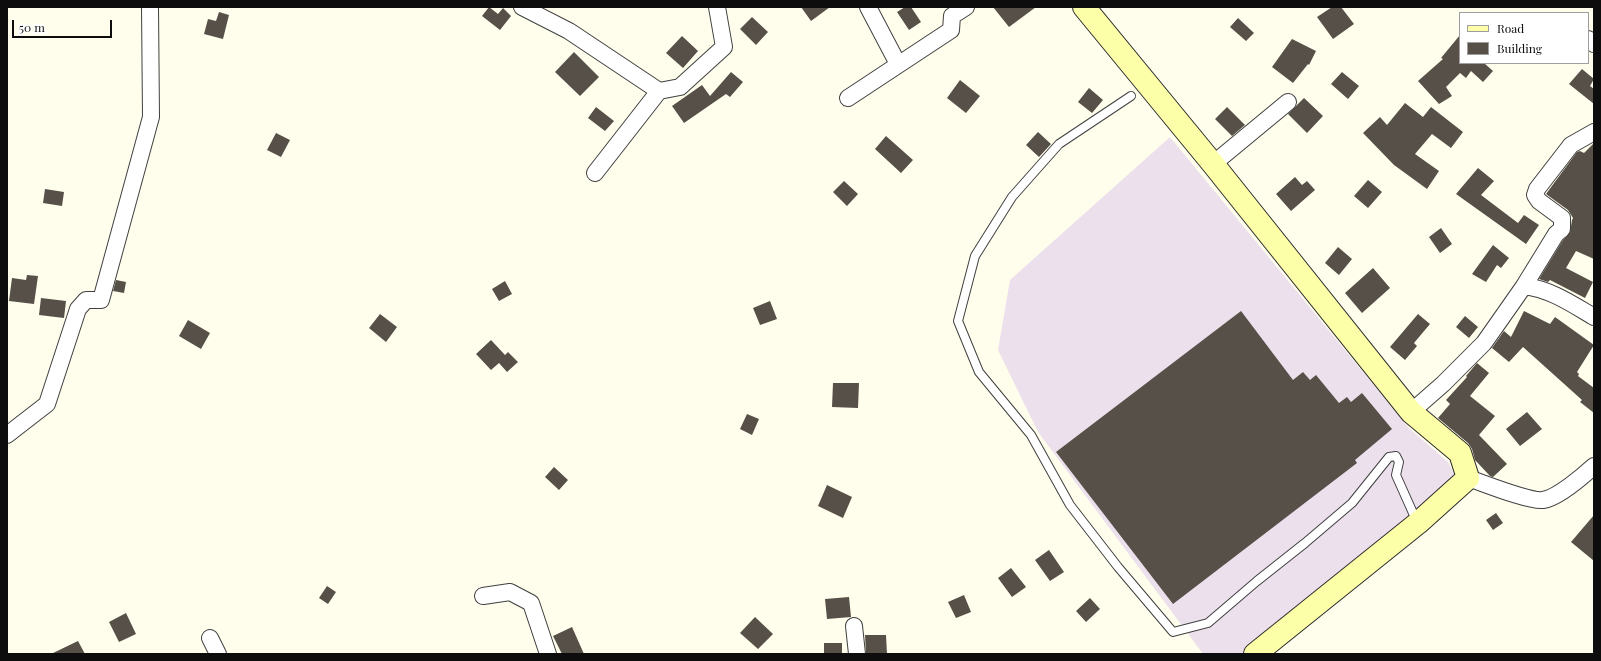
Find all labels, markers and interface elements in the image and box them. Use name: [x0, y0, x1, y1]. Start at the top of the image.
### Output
scale bar: [14, 12, 114, 38]
legend: [1459, 12, 1589, 64]
text: 50 m: [19, 19, 45, 35]
text: Road: [1497, 20, 1524, 36]
text: Building: [1497, 40, 1542, 56]

